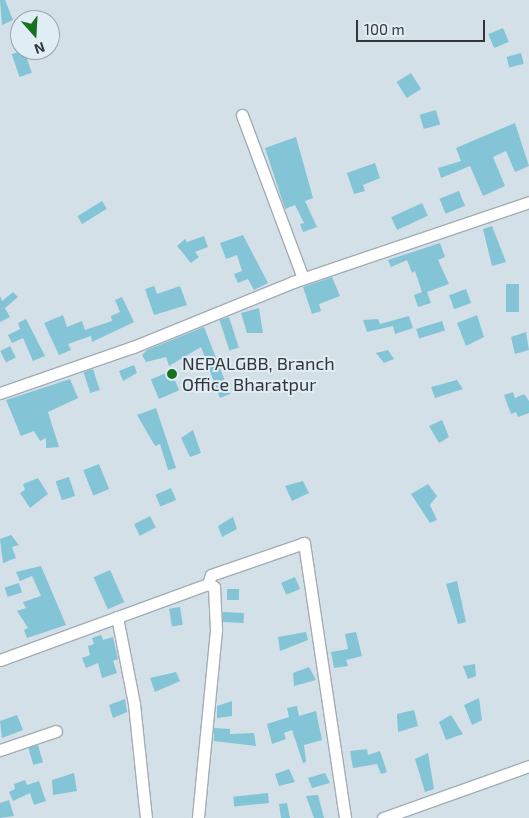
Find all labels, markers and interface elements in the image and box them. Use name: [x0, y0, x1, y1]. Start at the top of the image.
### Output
north arrow: [10, 10, 60, 60]
scale bar: [359, 10, 488, 42]
text: 100 m: [364, 20, 405, 38]
text: N: [32, 39, 47, 58]
place label: NEPALGBB, Branch Office Bharatpur: [182, 353, 335, 396]
marker: NEPALGBB, Branch Office Bharatpur: [166, 368, 178, 380]

